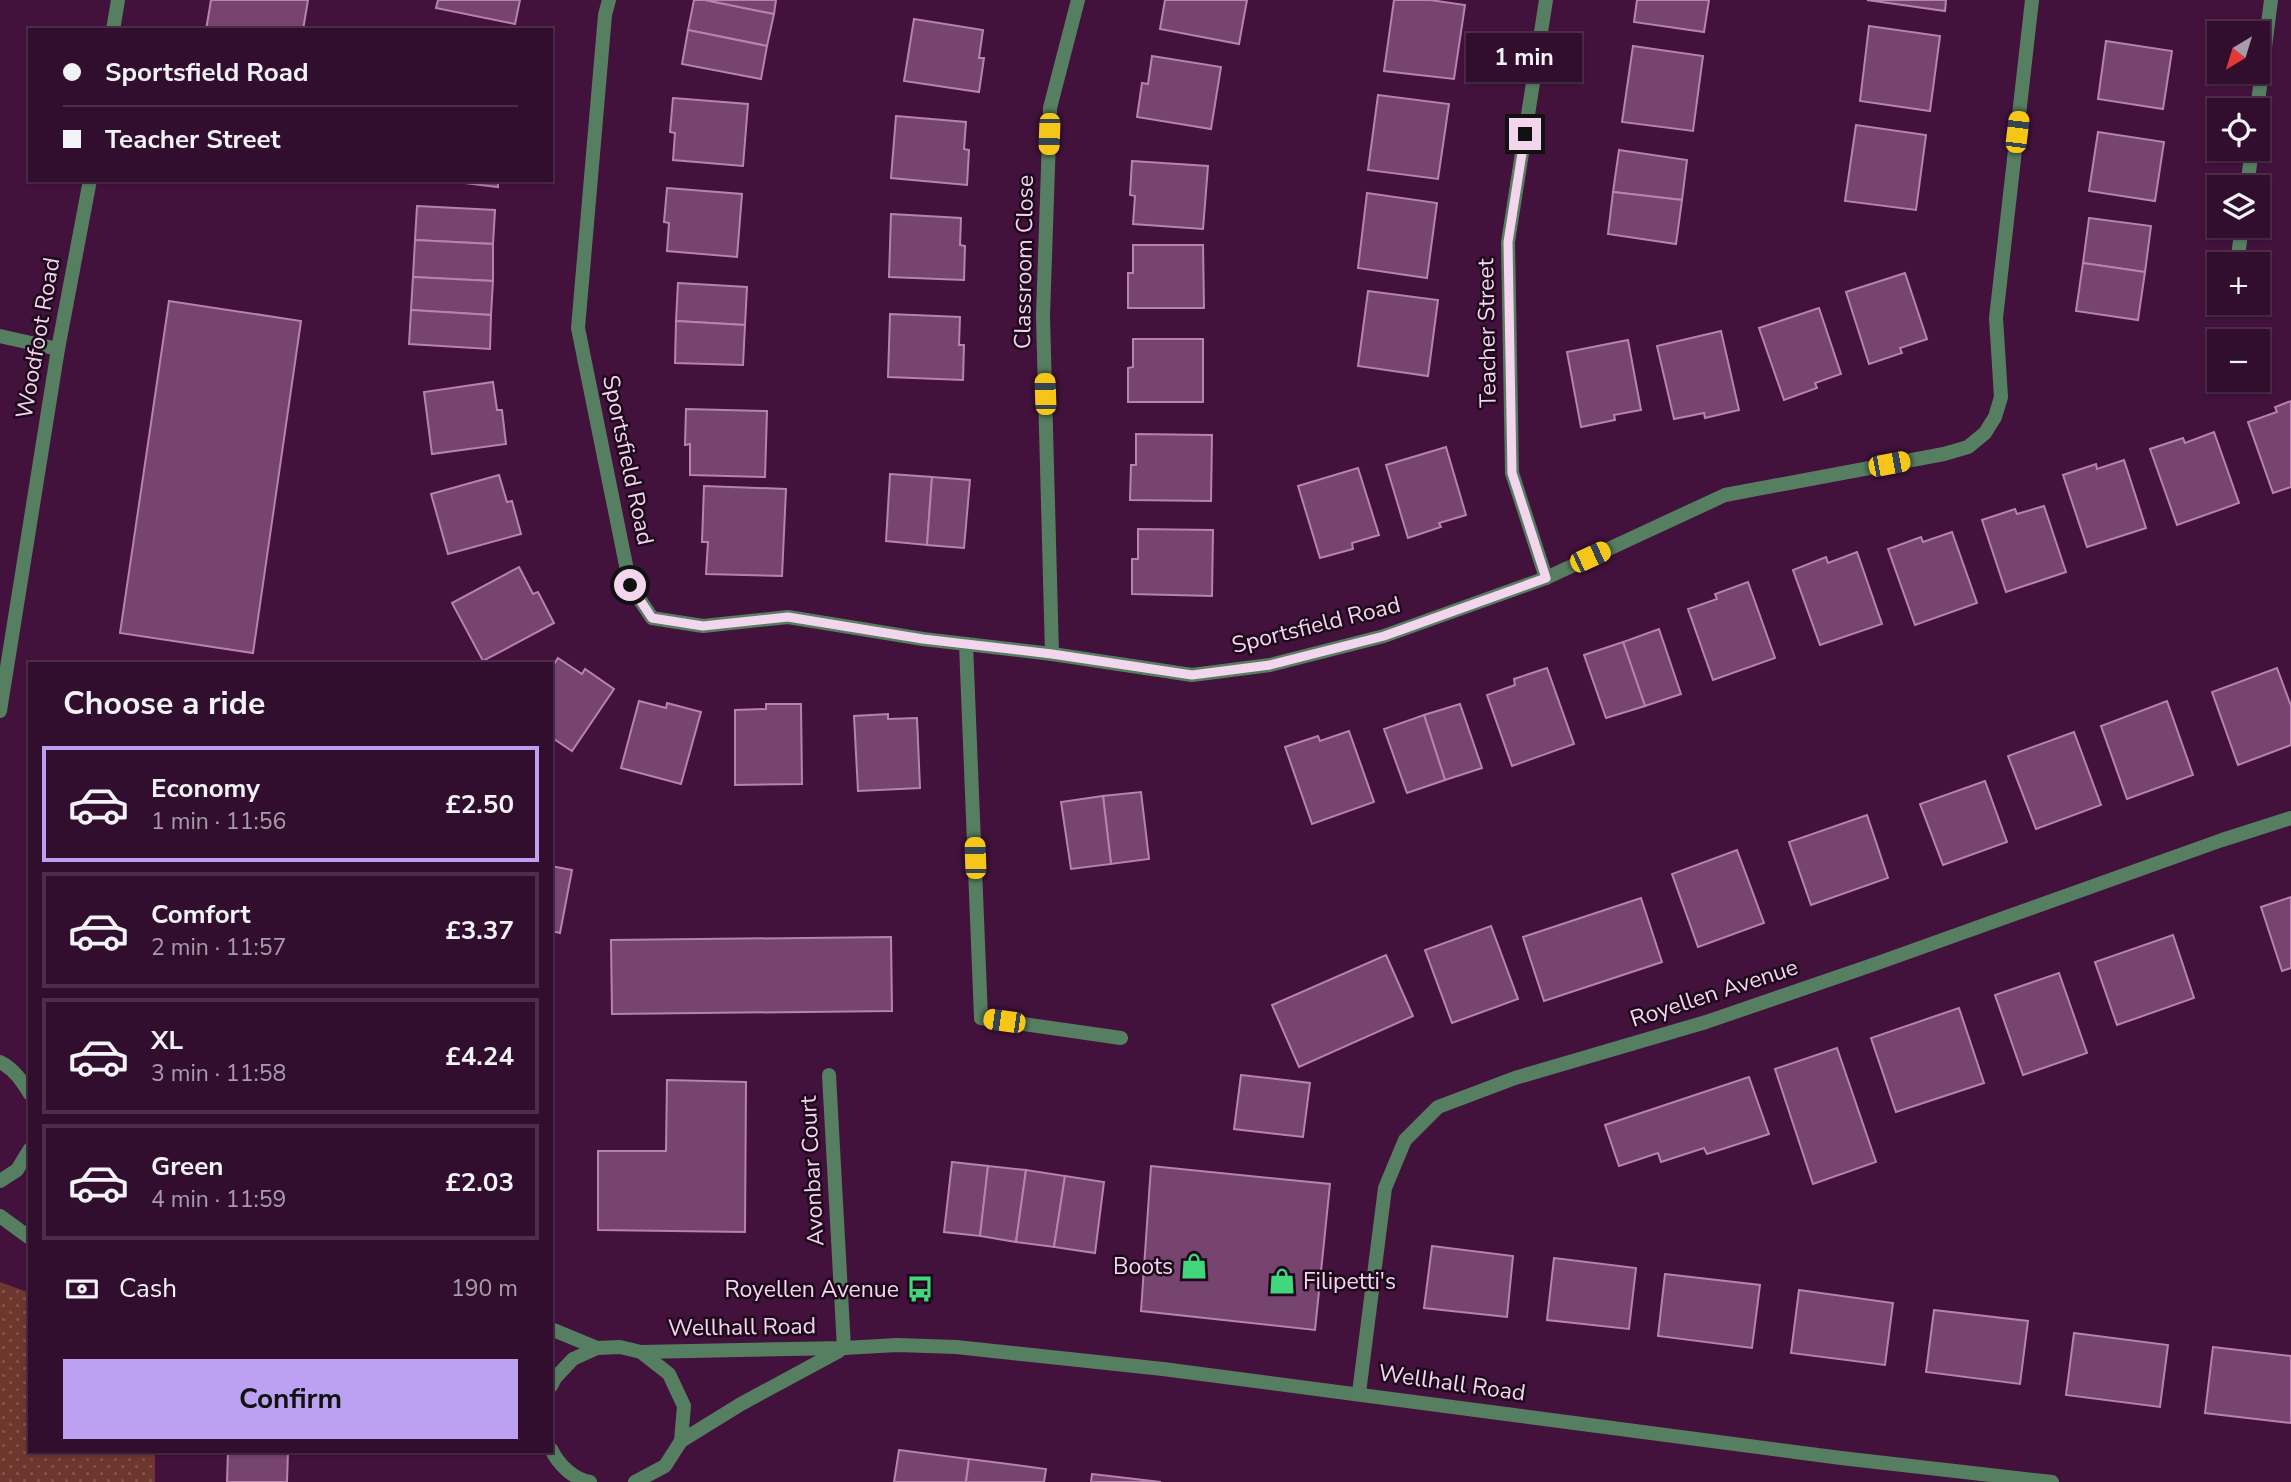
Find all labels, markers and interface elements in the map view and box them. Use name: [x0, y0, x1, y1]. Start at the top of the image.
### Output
north arrow: [2207, 21, 2270, 84]
map controls: [2207, 21, 2270, 392]
callout: 1 min: [1467, 32, 1583, 82]
text: 1 min: [1494, 42, 1554, 73]
text: Sportsfield Road: [105, 55, 309, 90]
button: locate: [2207, 98, 2270, 161]
car: [2005, 110, 2030, 154]
car: [1038, 113, 1061, 155]
route end: [1509, 118, 1541, 150]
text: Teacher Street: [105, 122, 281, 157]
street label: Classroom Close: [1007, 175, 1041, 349]
button: layers: [2207, 175, 2270, 238]
button: +: [2207, 252, 2270, 315]
street label: Woodfoot Road: [9, 255, 67, 421]
street label: Teacher Street: [1470, 257, 1504, 408]
button: −: [2207, 329, 2270, 392]
street label: Sportsfield Road: [595, 372, 661, 548]
car: [1034, 373, 1057, 415]
car: [1867, 450, 1912, 478]
car: [1567, 539, 1614, 575]
route start: [614, 569, 646, 601]
street label: Sportsfield Road: [1228, 589, 1404, 661]
text: Choose a ride: [63, 682, 265, 725]
text: Economy: [151, 771, 260, 806]
icon: car: [67, 773, 130, 836]
text: £2.50: [445, 787, 514, 822]
text: 1 min · 11:56: [151, 806, 286, 837]
car: [964, 837, 987, 879]
text: Comfort: [151, 897, 251, 932]
icon: car: [67, 899, 130, 962]
text: £3.37: [445, 913, 514, 948]
text: 2 min · 11:57: [151, 932, 286, 963]
street label: Royellen Avenue: [1626, 951, 1802, 1035]
car: [982, 1008, 1027, 1034]
text: XL: [151, 1023, 183, 1058]
icon: car: [67, 1025, 130, 1088]
text: £4.24: [445, 1039, 514, 1074]
text: 3 min · 11:58: [151, 1058, 286, 1089]
street label: Avonbar Court: [793, 1094, 831, 1247]
text: Green: [151, 1149, 224, 1184]
icon: car: [67, 1151, 130, 1214]
text: £2.03: [445, 1165, 514, 1200]
text: 4 min · 11:59: [151, 1184, 286, 1215]
place label: Boots: [1113, 1251, 1173, 1282]
shop icon: Boots: [1179, 1251, 1209, 1281]
shop icon: Filipetti's: [1267, 1266, 1297, 1296]
place label: Filipetti's: [1303, 1266, 1396, 1297]
icon: cash: [63, 1270, 101, 1308]
text: Cash: [119, 1271, 177, 1306]
text: 190 m: [451, 1273, 518, 1304]
place label: Royellen Avenue: [724, 1274, 899, 1305]
bus stop icon: Royellen Avenue: [905, 1274, 935, 1304]
street label: Wellhall Road: [668, 1310, 816, 1344]
street label: Wellhall Road: [1377, 1357, 1527, 1409]
button: Confirm: [63, 1359, 518, 1439]

